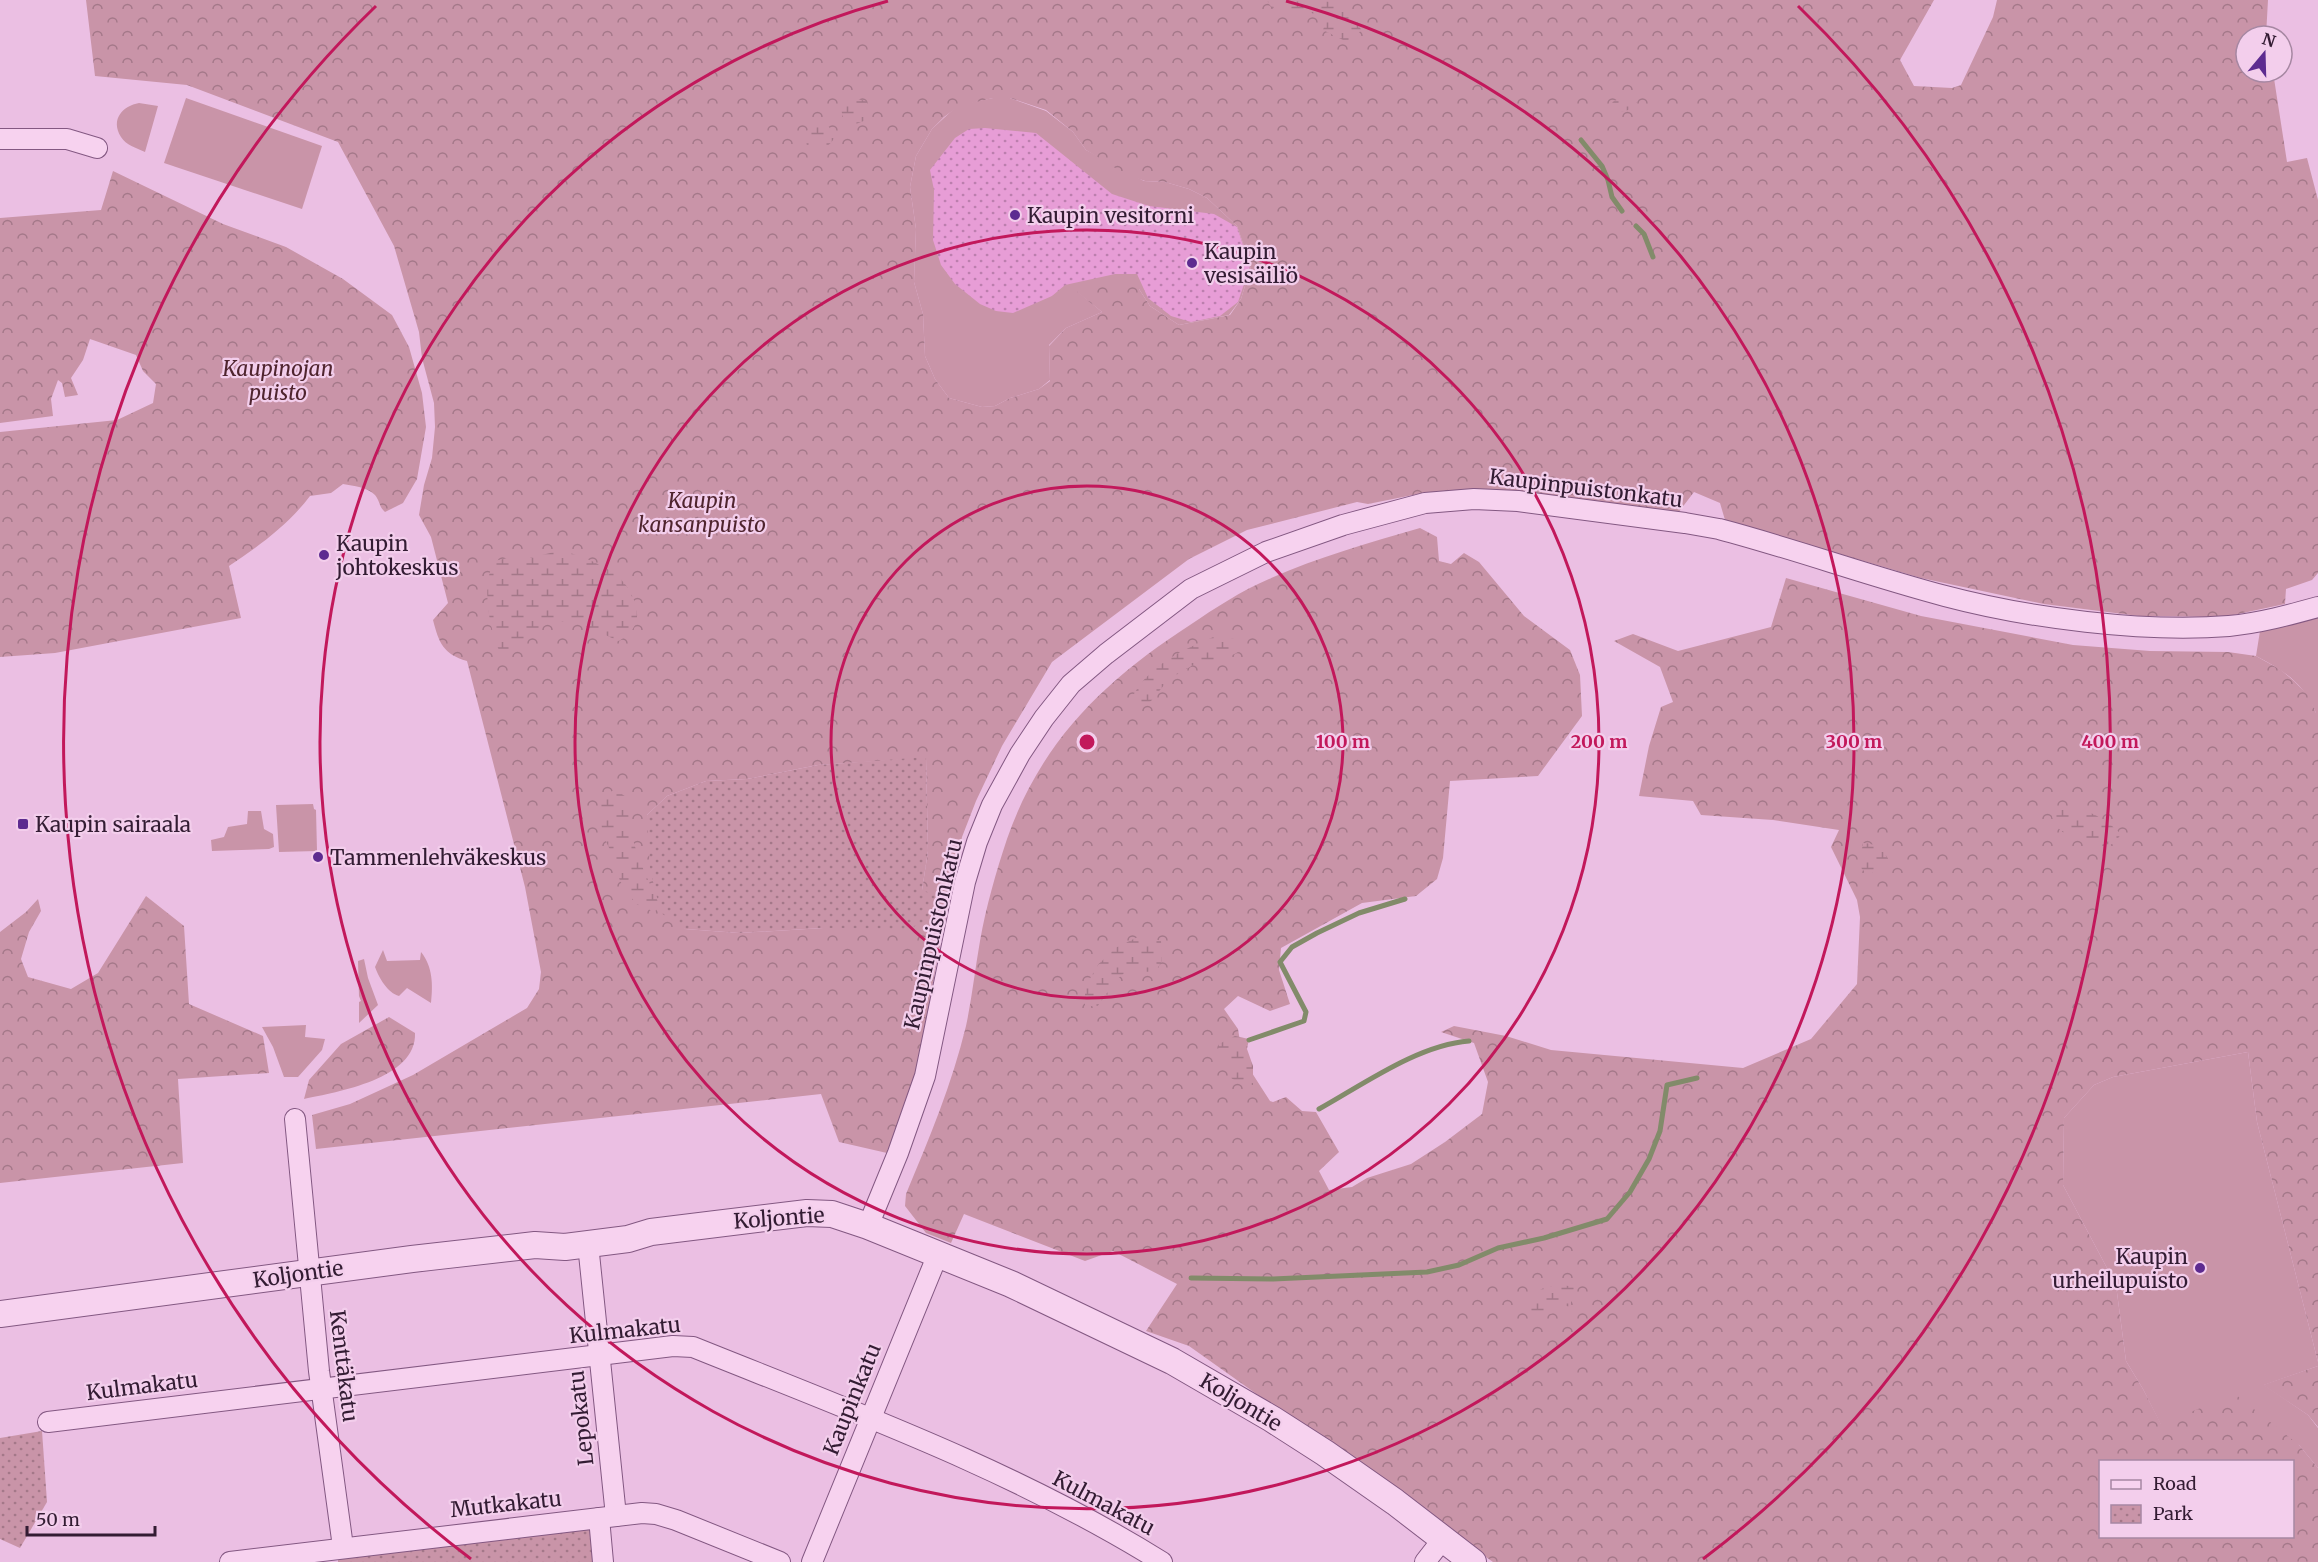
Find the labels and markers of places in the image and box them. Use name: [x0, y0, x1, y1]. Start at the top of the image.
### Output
place label: Kaupin vesitorni: [1027, 202, 1194, 229]
marker: Kaupin vesitorni: [1008, 208, 1022, 222]
place label: Kaupin vesisäiliö: [1203, 238, 1298, 289]
marker: Kaupin vesisäiliö: [1185, 256, 1199, 270]
place label: Kaupin johtokeskus: [335, 530, 459, 581]
marker: Kaupin johtokeskus: [317, 548, 331, 562]
centre of rings: [1077, 732, 1097, 752]
place label: Kaupin sairaala: [35, 811, 191, 838]
marker: Kaupin sairaala: [16, 817, 30, 831]
place label: Tammenlehväkeskus: [330, 844, 546, 871]
marker: Tammenlehväkeskus: [311, 850, 325, 864]
place label: Kaupin urheilupuisto: [2052, 1243, 2188, 1294]
marker: Kaupin urheilupuisto: [2193, 1261, 2207, 1275]

